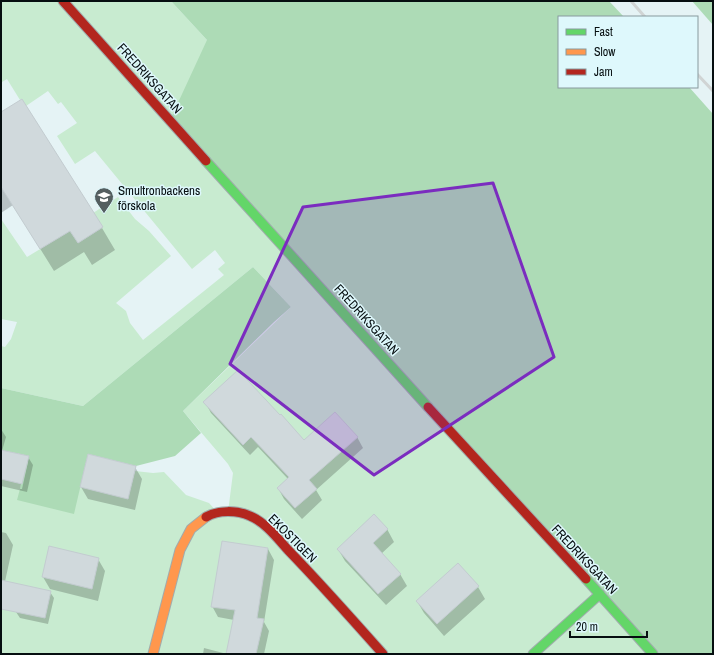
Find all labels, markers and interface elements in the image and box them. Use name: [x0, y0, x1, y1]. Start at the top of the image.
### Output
legend: [558, 16, 698, 88]
text: Fast: [594, 24, 613, 40]
street label: FREDRIKSGATAN: [114, 40, 186, 117]
text: Slow: [594, 44, 616, 60]
text: Jam: [594, 64, 613, 80]
place label: Smultronbackens förskola: [118, 182, 200, 214]
school or university icon: Smultronbackens förskola: [93, 186, 115, 214]
street label: FREDRIKSGATAN: [331, 281, 403, 358]
street label: EKOSTIGEN: [265, 510, 321, 566]
street label: FREDRIKSGATAN: [548, 521, 621, 598]
scale bar: [570, 613, 647, 639]
text: 20 m: [576, 619, 598, 635]

